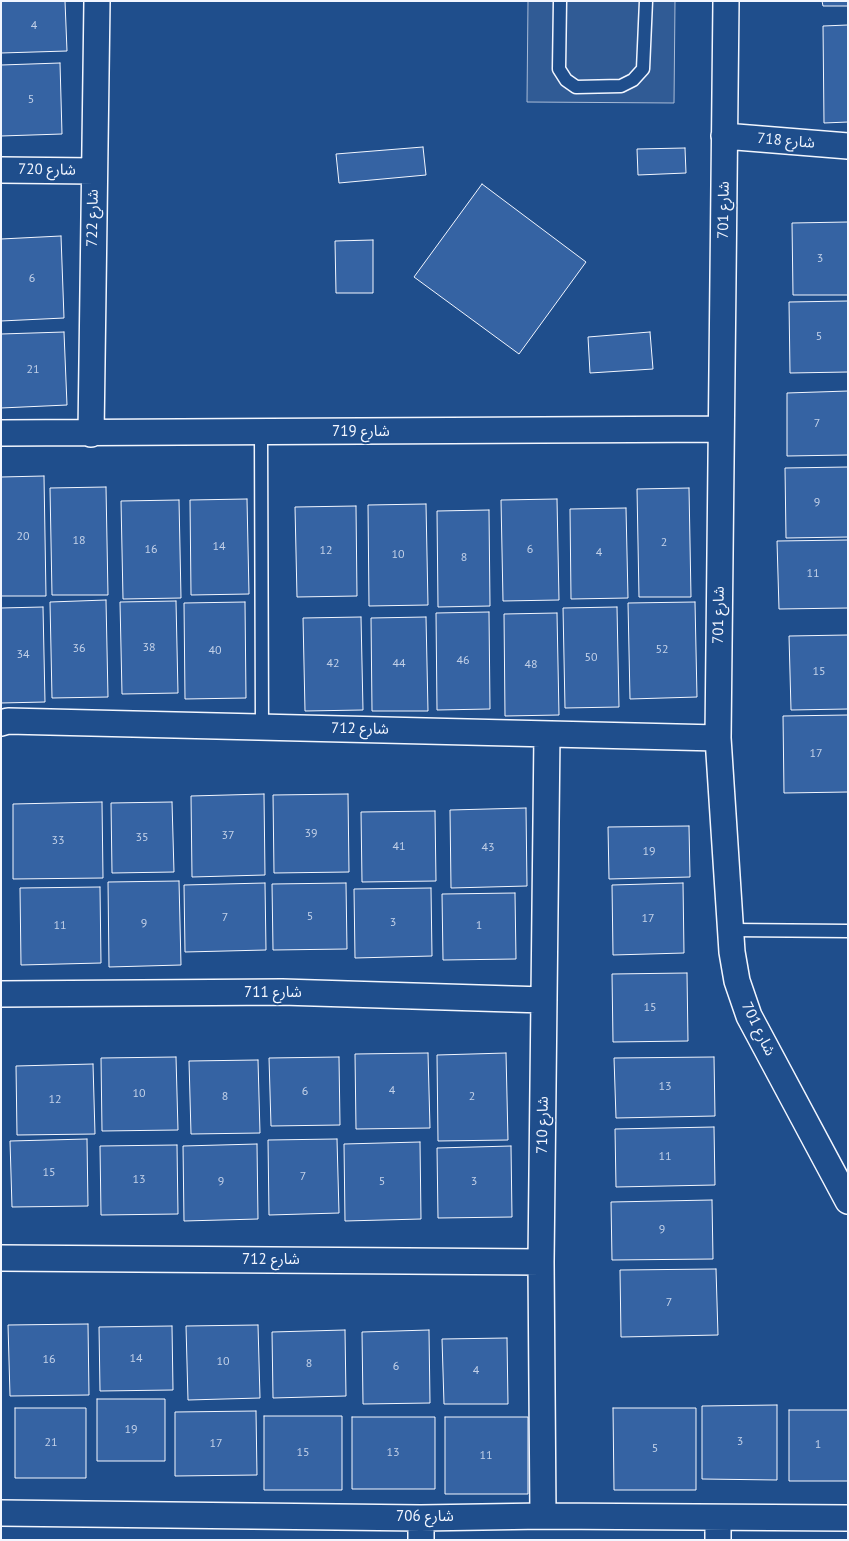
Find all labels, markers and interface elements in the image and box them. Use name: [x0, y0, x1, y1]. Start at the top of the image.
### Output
house number: 4: [31, 19, 37, 33]
house number: 5: [28, 93, 34, 107]
street label: شارع 718: [756, 130, 816, 152]
street label: شارع 720: [18, 160, 76, 180]
street label: شارع 701: [714, 181, 734, 239]
street label: شارع 722: [83, 189, 103, 247]
house number: 3: [817, 252, 823, 266]
house number: 6: [29, 272, 35, 286]
house number: 5: [816, 330, 822, 344]
house number: 21: [26, 363, 40, 377]
house number: 7: [814, 417, 820, 431]
street label: شارع 719: [332, 423, 390, 441]
house number: 9: [814, 496, 820, 510]
house number: 20: [16, 530, 30, 544]
house number: 18: [72, 534, 86, 548]
house number: 2: [661, 536, 667, 550]
house number: 14: [212, 540, 226, 554]
house number: 16: [144, 543, 158, 557]
house number: 6: [527, 543, 533, 557]
house number: 12: [319, 544, 333, 558]
house number: 4: [596, 546, 602, 560]
house number: 10: [391, 548, 405, 562]
house number: 8: [461, 551, 467, 565]
house number: 11: [806, 567, 820, 581]
street label: شارع 701: [709, 586, 729, 644]
house number: 38: [142, 641, 156, 655]
house number: 36: [72, 642, 86, 656]
house number: 52: [655, 643, 669, 657]
house number: 40: [208, 644, 222, 658]
house number: 34: [16, 648, 30, 662]
house number: 50: [584, 651, 598, 665]
house number: 46: [456, 654, 470, 668]
house number: 42: [326, 657, 340, 671]
house number: 44: [392, 657, 406, 671]
house number: 48: [524, 658, 538, 672]
house number: 15: [812, 665, 826, 679]
street label: شارع 712: [331, 719, 389, 739]
house number: 17: [809, 747, 823, 761]
house number: 39: [304, 827, 318, 841]
house number: 37: [221, 829, 235, 843]
house number: 35: [135, 831, 149, 845]
house number: 33: [51, 834, 65, 848]
house number: 41: [392, 840, 406, 854]
house number: 43: [481, 841, 495, 855]
house number: 19: [642, 845, 656, 859]
house number: 5: [307, 910, 313, 924]
house number: 7: [222, 911, 228, 925]
house number: 17: [641, 912, 655, 926]
house number: 3: [390, 916, 396, 930]
house number: 9: [141, 917, 147, 931]
house number: 11: [53, 919, 67, 933]
house number: 1: [476, 919, 482, 933]
street label: شارع 711: [244, 984, 302, 1002]
street label: شارع 701: [737, 999, 779, 1059]
house number: 15: [643, 1001, 657, 1015]
house number: 13: [658, 1080, 672, 1094]
house number: 4: [389, 1084, 395, 1098]
house number: 6: [302, 1085, 308, 1099]
house number: 10: [132, 1087, 146, 1101]
house number: 8: [222, 1090, 228, 1104]
house number: 2: [469, 1090, 475, 1104]
house number: 12: [48, 1093, 62, 1107]
street label: شارع 710: [533, 1096, 553, 1154]
house number: 11: [658, 1150, 672, 1164]
house number: 15: [42, 1166, 56, 1180]
house number: 7: [300, 1170, 306, 1184]
house number: 13: [132, 1173, 146, 1187]
house number: 9: [218, 1175, 224, 1189]
house number: 5: [379, 1175, 385, 1189]
house number: 3: [471, 1175, 477, 1189]
house number: 9: [659, 1223, 665, 1237]
street label: شارع 712: [242, 1251, 300, 1269]
house number: 7: [666, 1296, 672, 1310]
house number: 14: [129, 1352, 143, 1366]
house number: 16: [42, 1353, 56, 1367]
house number: 10: [216, 1355, 230, 1369]
house number: 8: [306, 1357, 312, 1371]
house number: 6: [393, 1360, 399, 1374]
house number: 4: [473, 1364, 479, 1378]
house number: 19: [124, 1423, 138, 1437]
house number: 3: [737, 1435, 743, 1449]
house number: 21: [44, 1436, 58, 1450]
house number: 17: [209, 1437, 223, 1451]
house number: 1: [815, 1438, 821, 1452]
house number: 5: [652, 1442, 658, 1456]
house number: 15: [296, 1446, 310, 1460]
house number: 13: [386, 1446, 400, 1460]
house number: 11: [479, 1449, 493, 1463]
street label: شارع 706: [396, 1508, 454, 1526]

